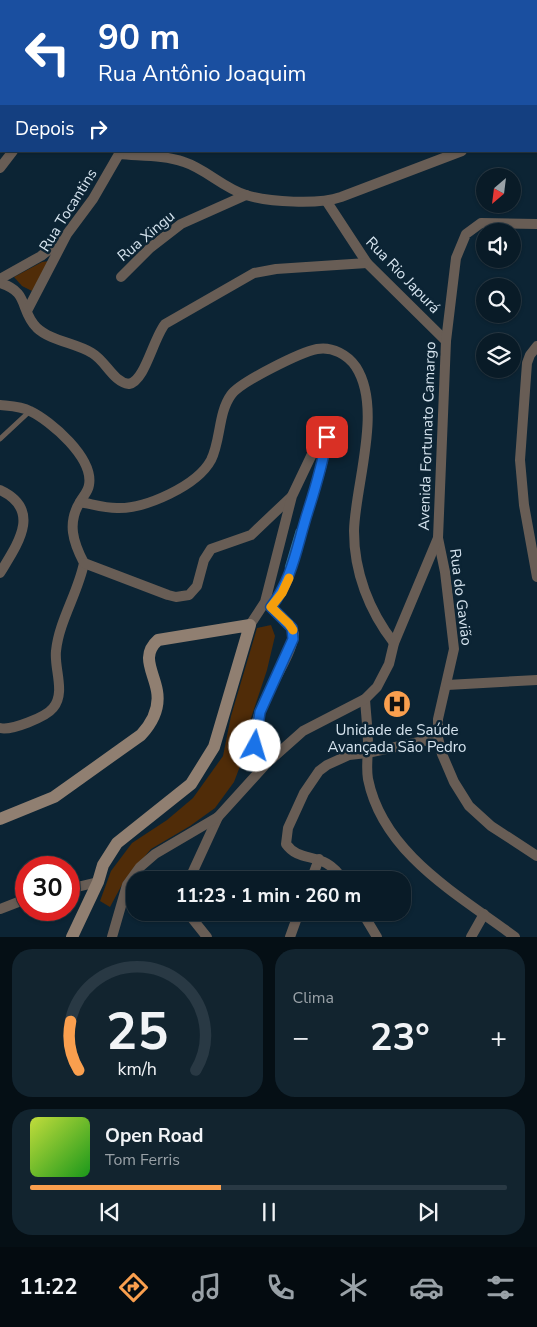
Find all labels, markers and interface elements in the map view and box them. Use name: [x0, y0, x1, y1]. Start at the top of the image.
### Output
text: 90 m: [98, 14, 180, 61]
icon: left: [15, 20, 80, 85]
text: Rua Antônio Joaquim: [98, 59, 306, 89]
icon: right: [84, 115, 112, 143]
text: Depois: [15, 116, 74, 142]
street label: Rua Tocantins: [35, 165, 101, 255]
north arrow: [476, 168, 521, 212]
map controls: [476, 168, 521, 378]
street label: Rua Xingu: [113, 206, 179, 266]
button: sound: [476, 223, 521, 268]
street label: Rua Rio Japurá: [361, 232, 445, 318]
button: search: [476, 278, 521, 323]
button: layers: [476, 333, 521, 378]
street label: Avenida Fortunato Camargo: [414, 341, 440, 531]
pin: [306, 416, 348, 458]
icon: arrive: [313, 423, 341, 451]
street label: Rua do Gavião: [445, 547, 477, 647]
hospital icon: Unidade de Saúde Avançada São Pedro: [382, 689, 412, 719]
position arrow: [228, 719, 280, 771]
place label: Unidade de Saúde Avançada São Pedro: [328, 720, 466, 757]
speed limit sign: 30: [15, 856, 80, 921]
text: 11:23 · 1 min · 260 m: [176, 883, 361, 909]
text: Clima: [293, 987, 334, 1009]
text: 25: [106, 996, 168, 1067]
text: 23°: [370, 1012, 430, 1063]
text: −: [293, 1019, 309, 1057]
text: +: [490, 1019, 507, 1057]
text: km/h: [118, 1057, 157, 1081]
text: Open Road: [105, 1123, 203, 1149]
text: Tom Ferris: [105, 1149, 180, 1171]
icon: previous: [96, 1198, 124, 1226]
icon: pause: [255, 1198, 283, 1226]
icon: next: [414, 1198, 442, 1226]
icon: directions: [116, 1270, 151, 1305]
icon: music: [189, 1270, 224, 1305]
icon: phone: [263, 1270, 298, 1305]
icon: climate: [336, 1270, 371, 1305]
icon: car: [409, 1270, 444, 1305]
icon: filters: [483, 1270, 518, 1305]
text: 11:22: [19, 1272, 77, 1302]

